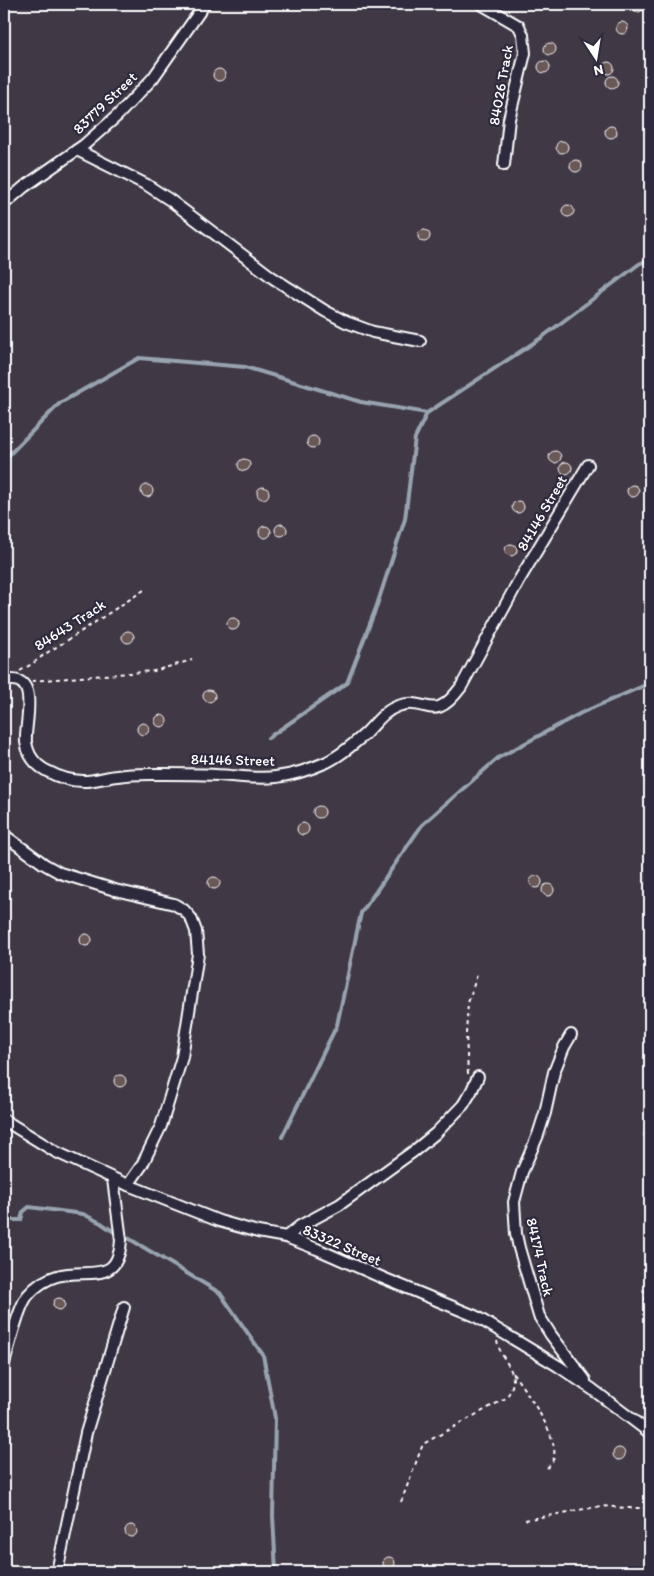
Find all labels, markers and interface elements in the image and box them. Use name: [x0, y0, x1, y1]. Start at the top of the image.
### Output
north arrow: [572, 32, 622, 82]
street label: 84026 Track: [485, 43, 517, 127]
text: N: [592, 61, 605, 80]
street label: 83779 Street: [69, 68, 141, 138]
street label: 84146 Street: [513, 472, 571, 554]
street label: 84643 Track: [31, 595, 109, 655]
street label: 84146 Street: [191, 750, 276, 770]
street label: 84174 Track: [522, 1216, 558, 1298]
street label: 83322 Street: [300, 1220, 384, 1270]

